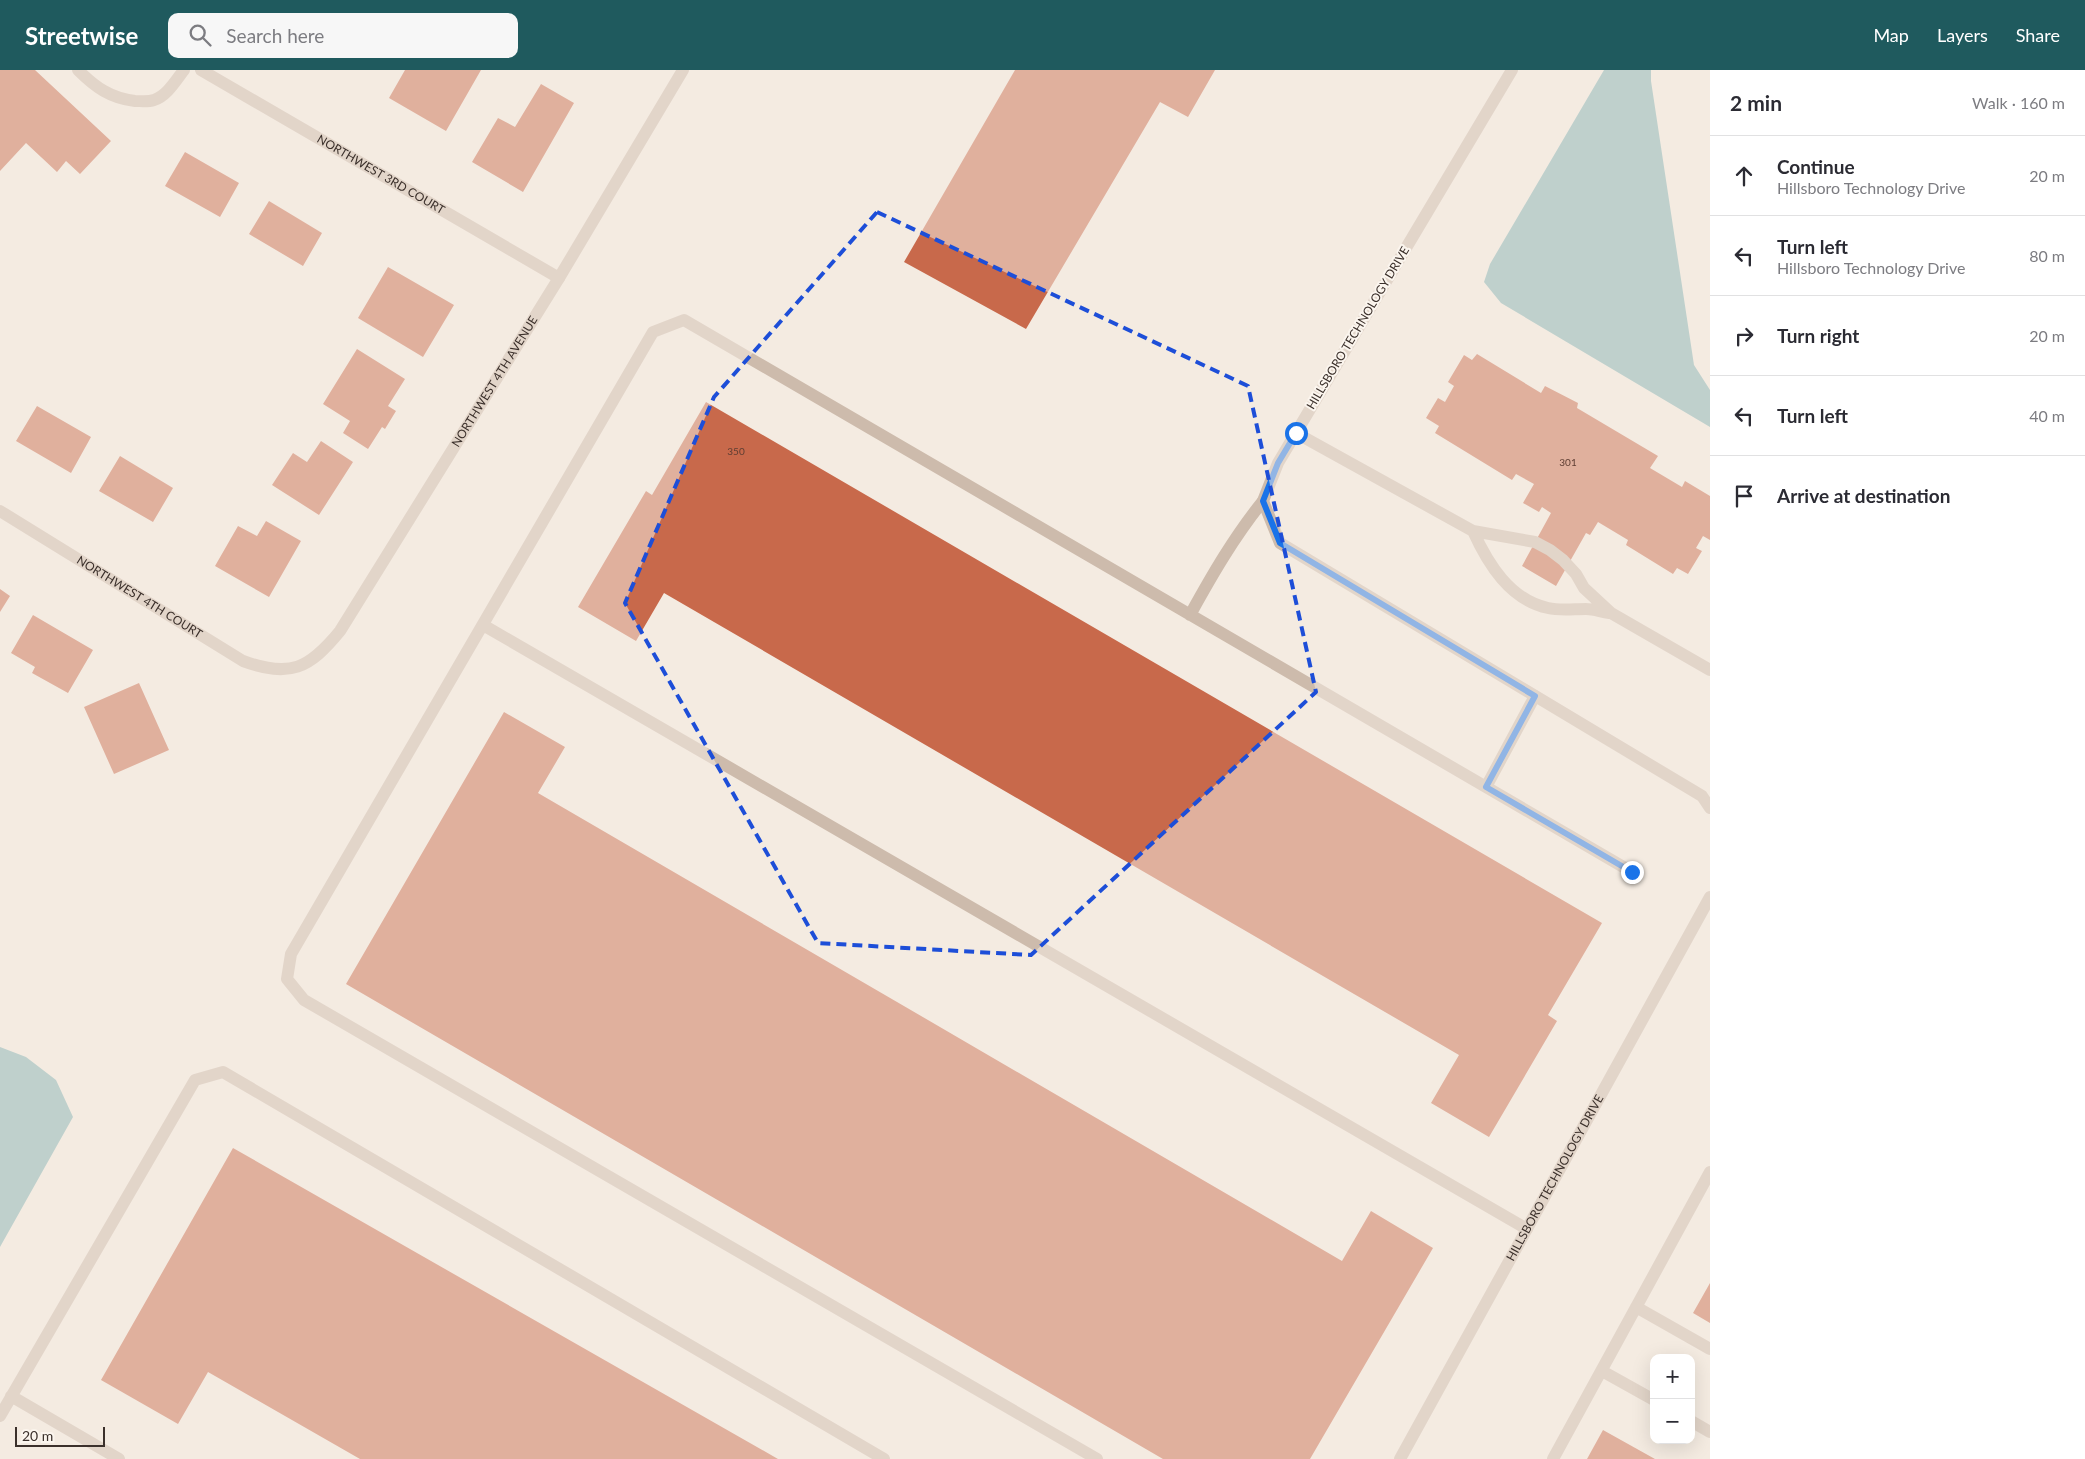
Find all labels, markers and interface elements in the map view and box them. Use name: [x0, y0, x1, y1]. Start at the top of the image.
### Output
search box: [168, 13, 518, 58]
text: Streetwise: [25, 21, 138, 50]
icon: search: [186, 21, 214, 49]
text: Search here: [226, 24, 324, 47]
text: Map: [1873, 24, 1909, 46]
text: Layers: [1937, 24, 1988, 46]
text: Share: [2016, 24, 2060, 46]
text: 2 min: [1730, 90, 1782, 115]
text: Walk · 160 m: [1972, 93, 2065, 112]
street label: NORTHWEST 3RD COURT: [314, 131, 448, 217]
text: Continue: [1777, 155, 1855, 178]
icon: ahead: [1730, 162, 1758, 190]
text: 20 m: [2029, 166, 2065, 185]
text: Hillsboro Technology Drive: [1777, 178, 1965, 197]
text: Turn left: [1777, 235, 1848, 258]
icon: left: [1730, 242, 1758, 270]
street label: HILLSBORO TECHNOLOGY DRIVE: [1303, 244, 1412, 412]
text: 80 m: [2029, 246, 2065, 265]
text: Hillsboro Technology Drive: [1777, 258, 1965, 277]
street label: NORTHWEST 4TH AVENUE: [448, 313, 541, 450]
icon: right: [1730, 322, 1758, 350]
text: Turn right: [1777, 324, 1859, 347]
text: 20 m: [2029, 326, 2065, 345]
icon: left: [1730, 402, 1758, 430]
text: Turn left: [1777, 404, 1848, 427]
text: 40 m: [2029, 406, 2065, 425]
route start: [1285, 422, 1308, 445]
house number: 350: [727, 445, 745, 457]
house number: 301: [1559, 456, 1577, 468]
icon: arrive: [1730, 482, 1758, 510]
text: Arrive at destination: [1777, 484, 1950, 507]
street label: NORTHWEST 4TH COURT: [74, 552, 205, 641]
route end: [1621, 861, 1644, 884]
street label: HILLSBORO TECHNOLOGY DRIVE: [1503, 1092, 1606, 1263]
map controls: [1650, 1354, 1695, 1444]
button: +: [1650, 1354, 1695, 1399]
button: −: [1650, 1399, 1695, 1444]
scale bar: [15, 1424, 105, 1447]
text: 20 m: [22, 1427, 53, 1444]

